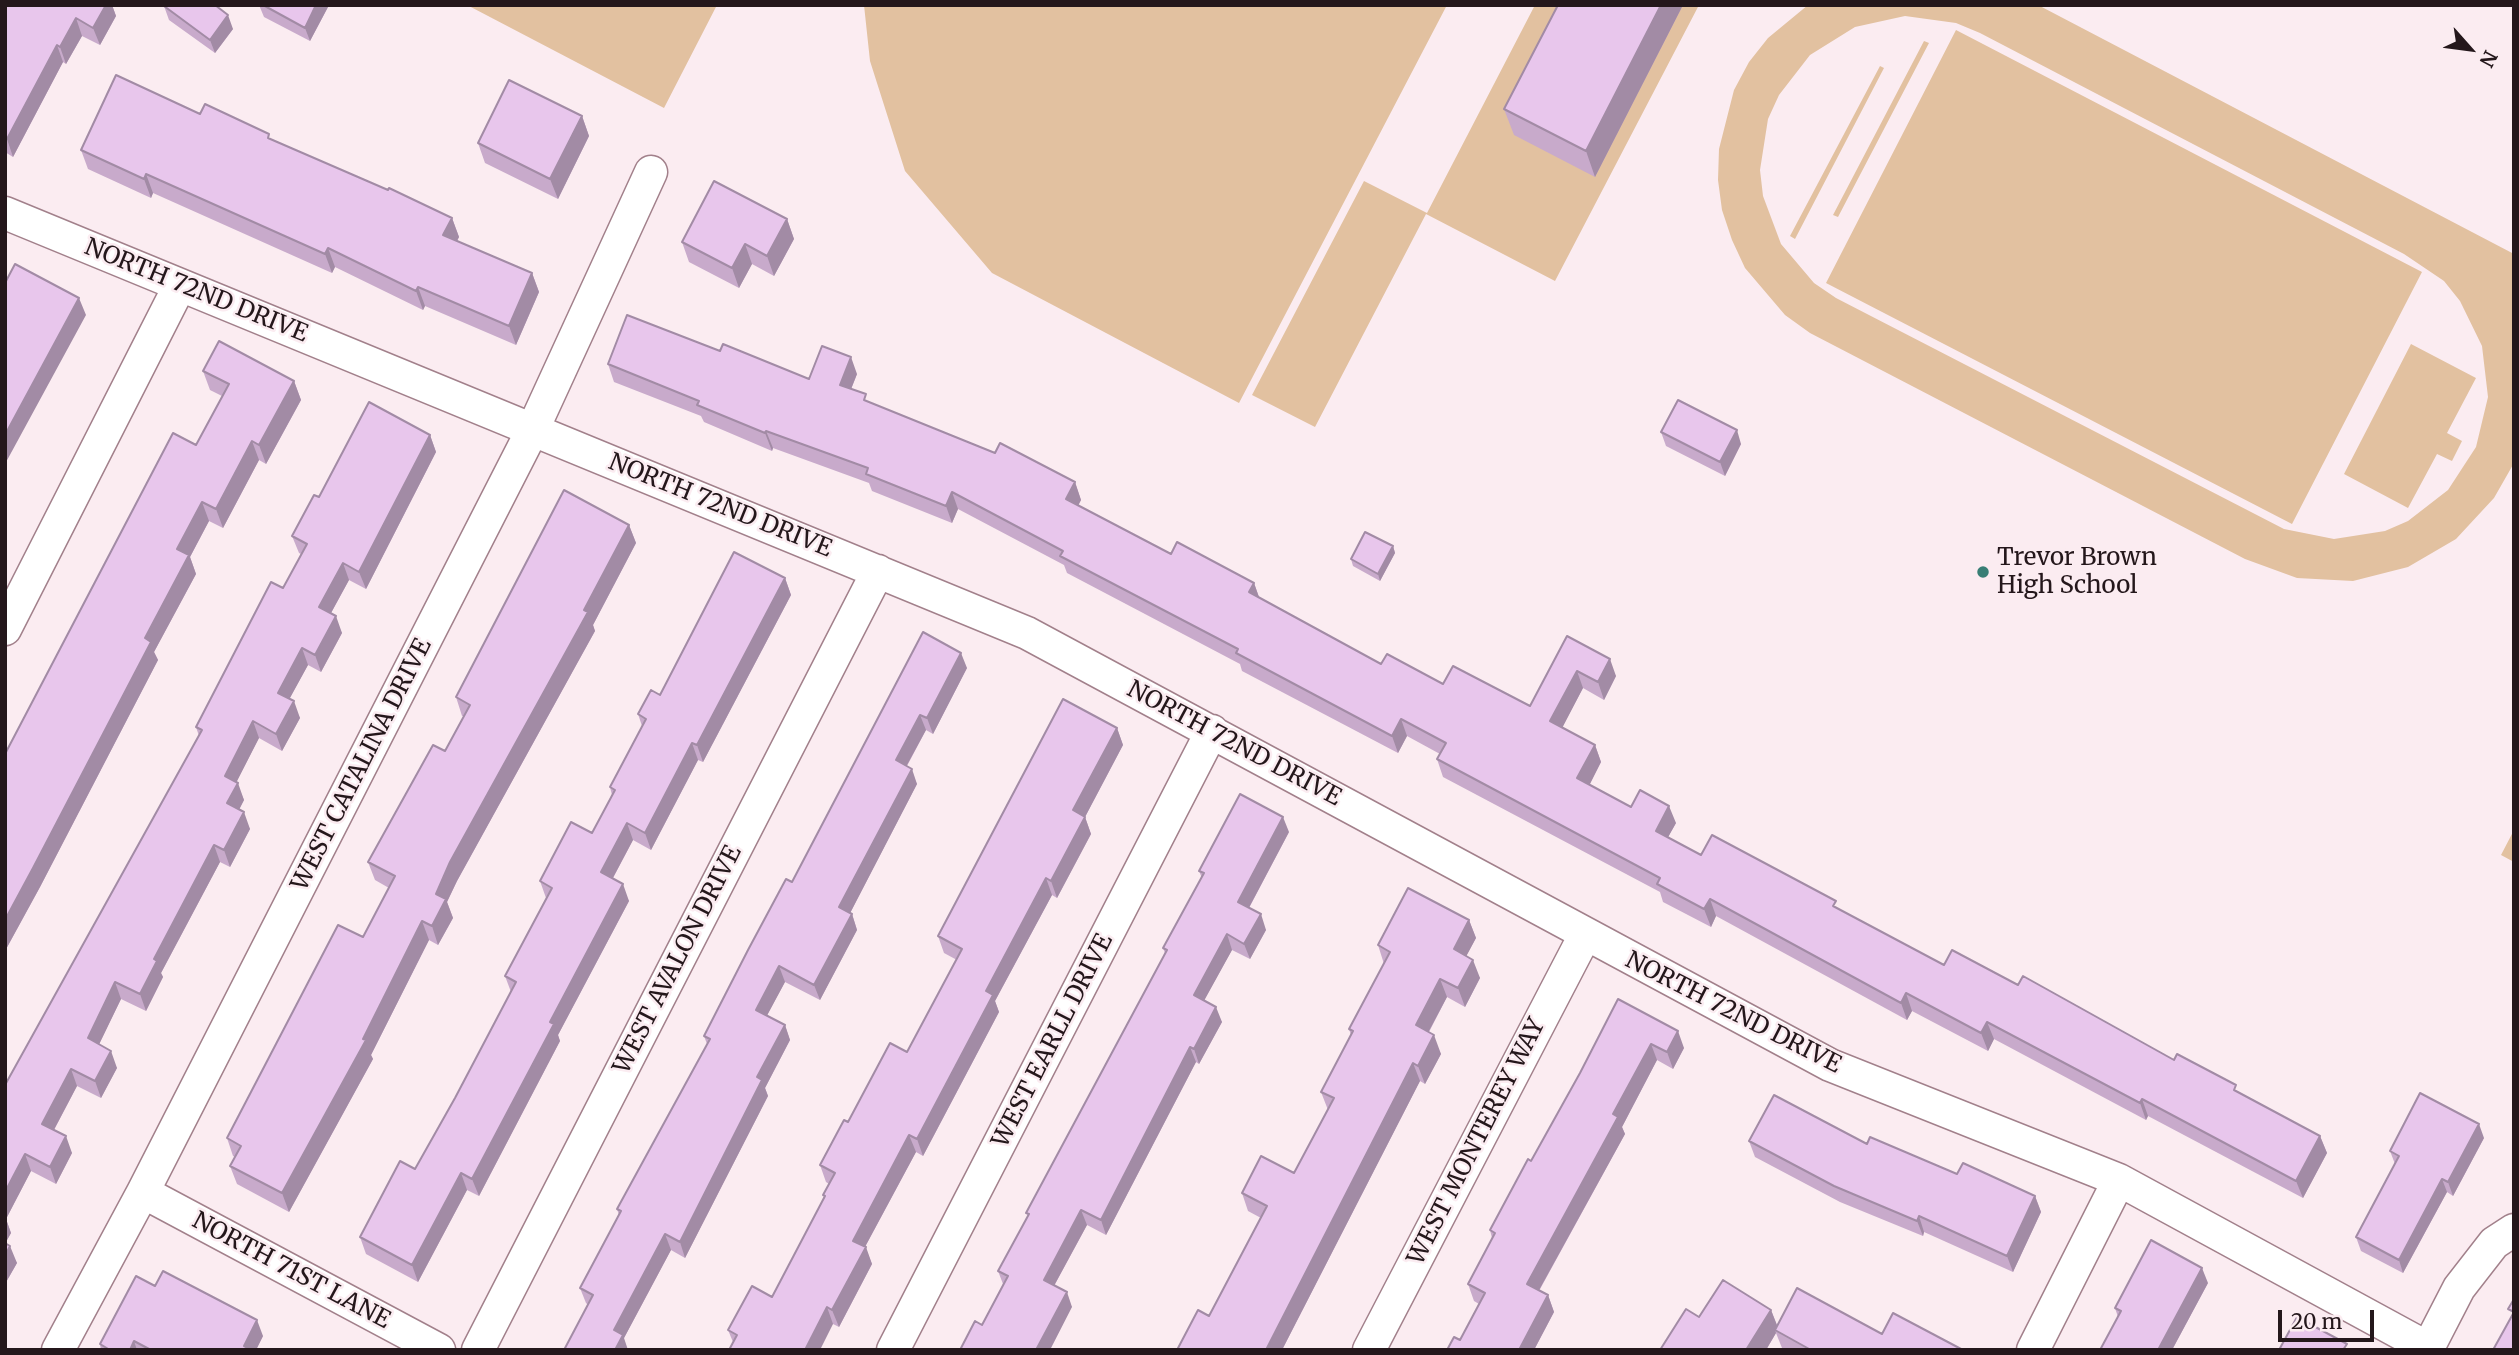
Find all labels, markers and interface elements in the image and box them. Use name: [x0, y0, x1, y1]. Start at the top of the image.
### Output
north arrow: [2435, 14, 2505, 84]
text: N: [2474, 47, 2503, 71]
street label: NORTH 72ND DRIVE: [80, 233, 312, 349]
street label: NORTH 72ND DRIVE: [604, 448, 836, 564]
place label: Trevor Brown High School: [1997, 544, 2157, 600]
marker: Trevor Brown High School: [1975, 564, 1991, 580]
street label: WEST CATALINA DRIVE: [286, 634, 438, 896]
street label: NORTH 72ND DRIVE: [1122, 675, 1346, 813]
street label: WEST AVALON DRIVE: [608, 841, 748, 1079]
street label: WEST EARLL DRIVE: [987, 929, 1119, 1153]
street label: NORTH 72ND DRIVE: [1620, 946, 1846, 1080]
street label: WEST MONTEREY WAY: [1402, 1014, 1552, 1270]
street label: NORTH 71ST LANE: [187, 1207, 395, 1335]
scale bar: [2281, 1296, 2377, 1340]
text: 20 m: [2291, 1308, 2342, 1335]

